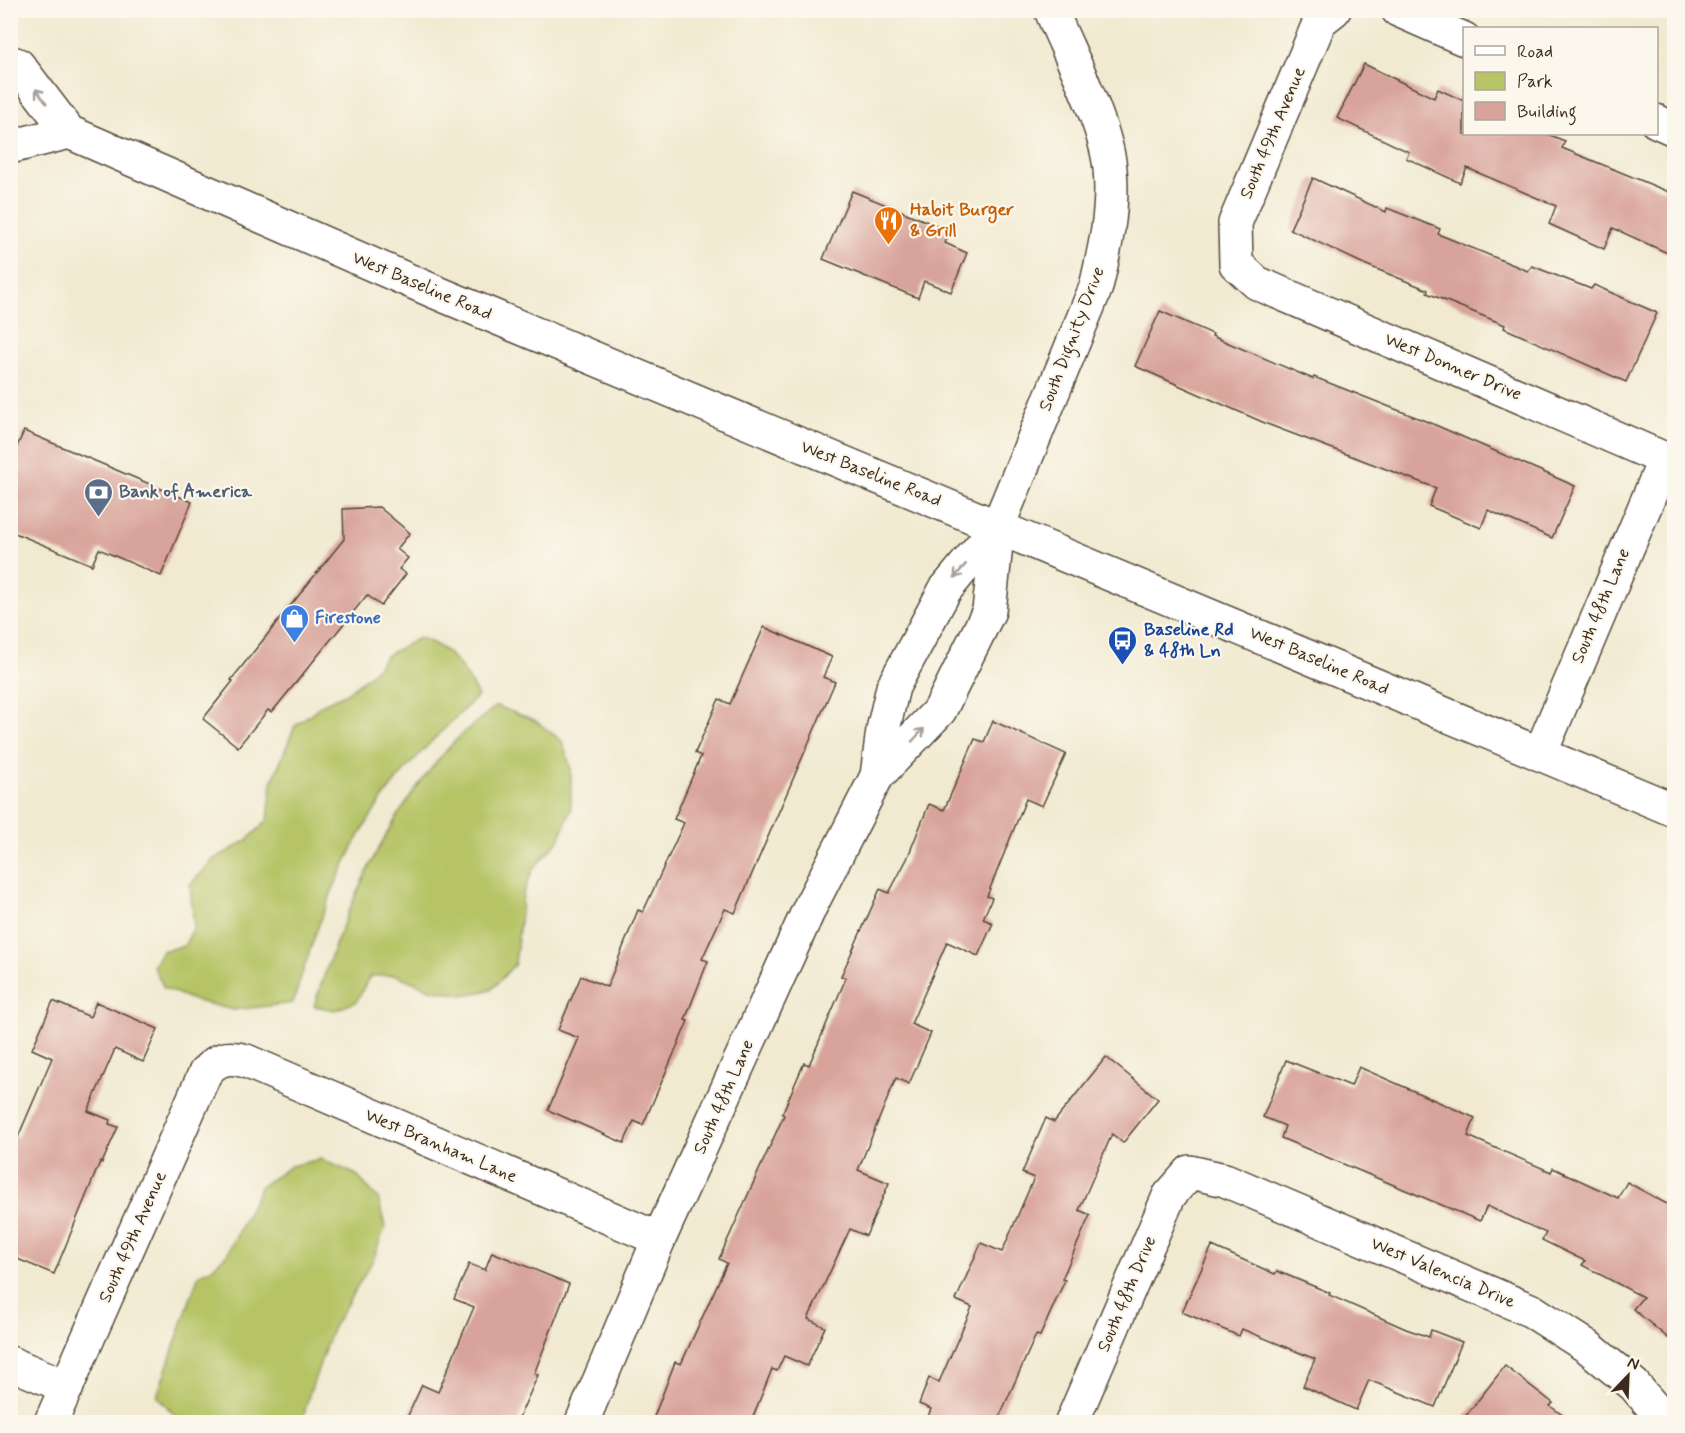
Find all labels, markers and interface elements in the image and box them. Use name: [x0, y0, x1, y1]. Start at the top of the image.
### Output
legend: [1463, 27, 1658, 135]
text: Road: [1517, 40, 1553, 64]
street label: South 49th Avenue: [1234, 63, 1312, 203]
text: Park: [1517, 70, 1553, 94]
one-way arrow: [34, 88, 47, 104]
text: Building: [1517, 100, 1577, 126]
place label: Habit Burger & Grill: [910, 198, 1014, 243]
restaurant icon: Habit Burger & Grill: [873, 204, 905, 246]
street label: West Baseline Road: [349, 246, 495, 326]
street label: South Dignity Drive: [1033, 263, 1112, 415]
street label: West Donner Drive: [1381, 327, 1525, 407]
street label: West Baseline Road: [797, 435, 945, 513]
bank icon: Bank of America: [82, 476, 114, 518]
place label: Bank of America: [119, 480, 253, 504]
street label: South 48th Lane: [1566, 545, 1636, 667]
one-way arrow: [954, 563, 967, 579]
shop icon: Firestone: [278, 602, 310, 644]
place label: Firestone: [315, 606, 381, 630]
place label: Baseline Rd & 48th Ln: [1144, 618, 1234, 663]
street label: West Baseline Road: [1246, 621, 1392, 701]
bus stop icon: Baseline Rd & 48th Ln: [1107, 624, 1139, 666]
one-way arrow: [911, 728, 925, 743]
street label: South 48th Lane: [688, 1036, 760, 1158]
street label: West Branham Lane: [361, 1103, 521, 1189]
street label: South 49th Avenue: [93, 1167, 173, 1307]
street label: South 48th Drive: [1092, 1232, 1162, 1356]
street label: West Valencia Drive: [1367, 1232, 1519, 1314]
north arrow: [1598, 1346, 1658, 1406]
text: N: [1624, 1352, 1642, 1375]

